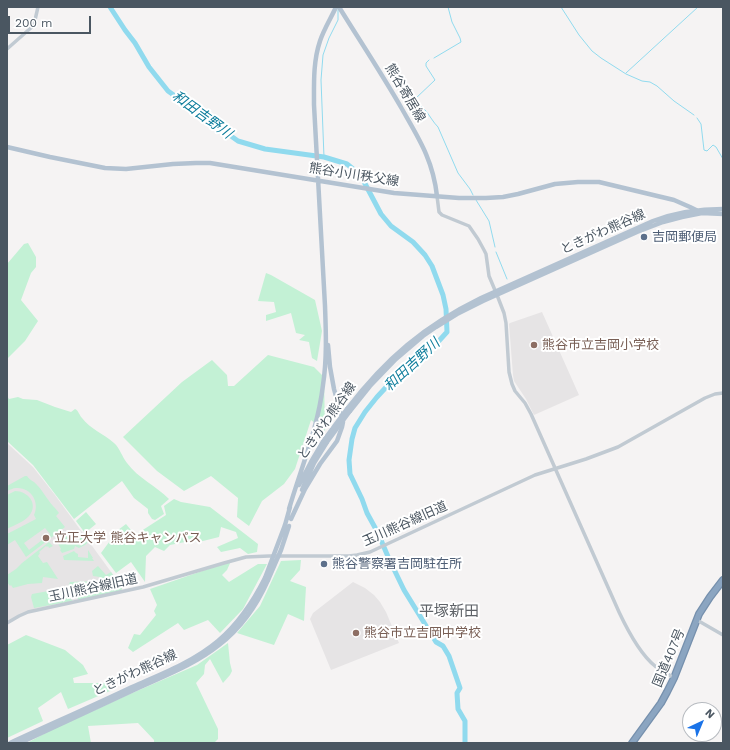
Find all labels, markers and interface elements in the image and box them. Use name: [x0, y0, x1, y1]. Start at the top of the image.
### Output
scale bar: [10, 8, 93, 34]
text: 200 m: [15, 16, 52, 30]
street label: 熊谷寄居線: [382, 61, 428, 125]
water label: 和田吉野川: [169, 88, 235, 142]
street label: 熊谷小川秩父線: [308, 160, 400, 190]
street label: ときがわ熊谷線: [558, 206, 648, 258]
place label: 吉岡郵便局: [652, 229, 717, 245]
marker: 吉岡郵便局: [639, 232, 649, 242]
water label: 和田吉野川: [381, 335, 443, 395]
place label: 熊谷市立吉岡小学校: [542, 337, 659, 353]
marker: 熊谷市立吉岡小学校: [529, 340, 539, 350]
street label: ときがわ熊谷線: [295, 379, 359, 463]
street label: 玉川熊谷線旧道: [360, 498, 450, 550]
place label: 立正大学 熊谷キャンパス: [54, 530, 201, 546]
marker: 立正大学 熊谷キャンパス: [41, 533, 51, 543]
place label: 熊谷警察署吉岡駐在所: [332, 556, 462, 572]
marker: 熊谷警察署吉岡駐在所: [319, 559, 329, 569]
street label: 玉川熊谷線旧道: [47, 571, 139, 605]
district label: 平塚新田: [419, 603, 479, 621]
place label: 熊谷市立吉岡中学校: [364, 625, 481, 641]
street label: 国道407号: [650, 626, 688, 690]
marker: 熊谷市立吉岡中学校: [351, 628, 361, 638]
street label: ときがわ熊谷線: [90, 647, 180, 699]
north arrow: [682, 702, 722, 742]
text: N: [703, 706, 717, 721]

